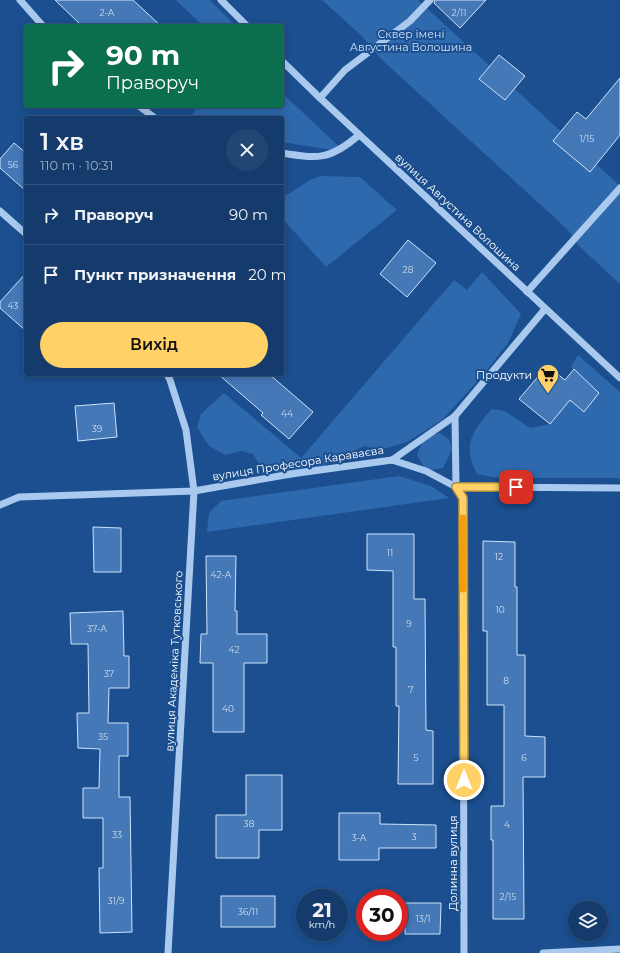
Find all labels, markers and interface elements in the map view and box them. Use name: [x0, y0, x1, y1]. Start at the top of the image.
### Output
house number: 2-А: [99, 7, 115, 18]
house number: 2/11: [452, 7, 467, 18]
park label: Сквер імені Августина Волошина: [350, 27, 472, 54]
text: 90 m: [106, 38, 180, 72]
icon: right: [40, 40, 92, 92]
text: Праворуч: [106, 72, 199, 94]
text: 1 хв: [40, 127, 84, 156]
button: close: [226, 129, 268, 171]
house number: 1/15: [580, 133, 594, 144]
street label: вулиця Августина Волошина: [392, 150, 524, 274]
text: 110 m · 10:31: [40, 157, 113, 173]
house number: 56: [8, 159, 19, 170]
icon: right: [40, 204, 62, 226]
text: Праворуч: [74, 205, 154, 224]
text: 90 m: [229, 205, 268, 224]
icon: arrive: [40, 264, 62, 286]
house number: 28: [403, 264, 414, 275]
text: Пункт призначення: [74, 265, 236, 284]
text: 20 m: [248, 265, 287, 284]
house number: 43: [8, 300, 18, 311]
button: Вихід: [40, 322, 268, 368]
supermarket icon: Продукти: [535, 362, 561, 395]
place label: Продукти: [476, 368, 532, 382]
house number: 44: [281, 408, 293, 419]
house number: 39: [92, 423, 103, 434]
street label: вулиця Професора Караваєва: [211, 443, 385, 483]
pin: [499, 470, 533, 504]
icon: arrive: [505, 476, 527, 498]
house number: 11: [387, 547, 393, 558]
house number: 12: [495, 551, 503, 562]
house number: 42-А: [211, 569, 232, 580]
street label: вулиця Академіка Тутковського: [162, 570, 186, 752]
house number: 10: [495, 604, 505, 615]
house number: 9: [406, 618, 412, 629]
house number: 37-А: [87, 623, 107, 634]
house number: 42: [228, 644, 240, 655]
house number: 37: [104, 668, 114, 679]
house number: 8: [503, 675, 509, 686]
house number: 7: [408, 684, 414, 695]
house number: 40: [222, 703, 234, 714]
house number: 35: [98, 731, 108, 742]
house number: 5: [413, 752, 419, 763]
house number: 6: [521, 752, 527, 763]
position arrow: [443, 759, 485, 801]
street label: Долинна вулиця: [446, 815, 460, 911]
house number: 38: [244, 818, 255, 829]
house number: 4: [504, 819, 510, 830]
house number: 33: [112, 829, 122, 840]
house number: 3: [411, 831, 417, 842]
house number: 3-А: [351, 832, 367, 843]
speed limit sign: 30: [356, 889, 408, 941]
house number: 2/15: [500, 891, 516, 902]
house number: 31/9: [108, 895, 125, 906]
text: 21: [312, 898, 332, 922]
map controls: [568, 901, 608, 941]
button: layers: [568, 901, 608, 941]
house number: 36/11: [238, 906, 258, 917]
house number: 13/1: [416, 913, 430, 924]
text: km/h: [309, 918, 335, 931]

